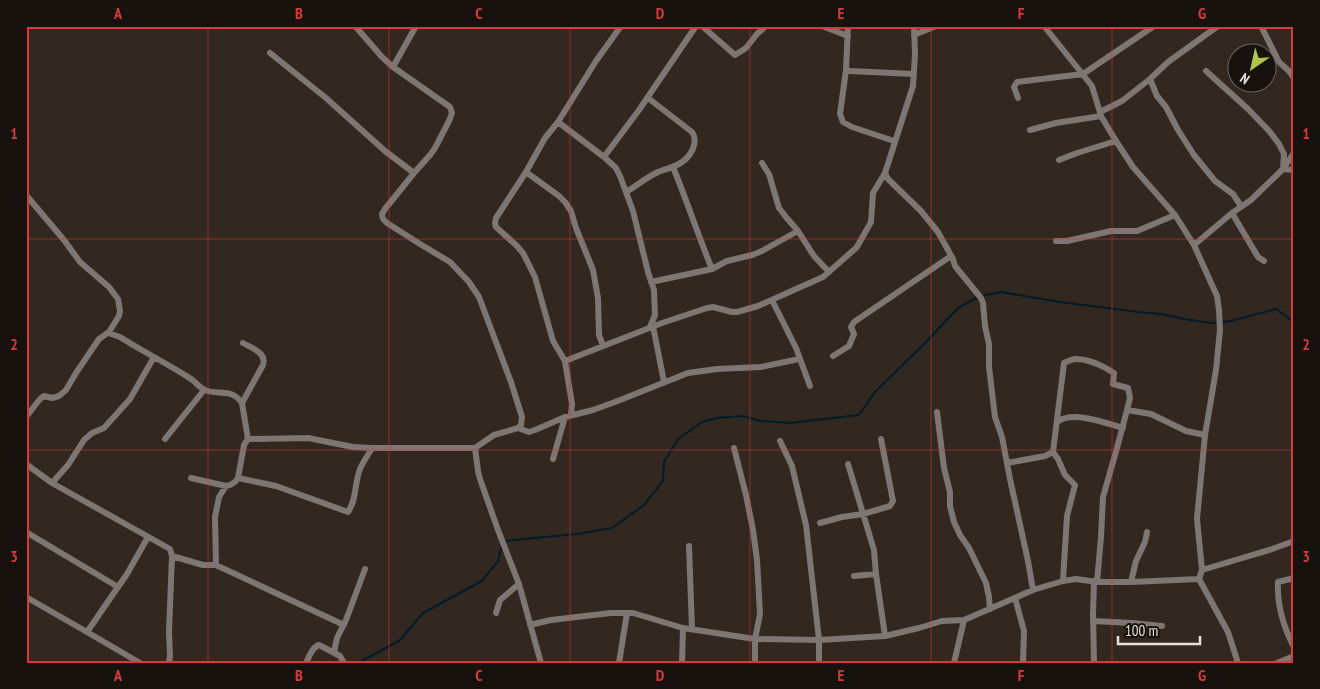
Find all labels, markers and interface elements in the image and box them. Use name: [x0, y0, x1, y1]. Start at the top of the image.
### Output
text: A: [113, 3, 123, 23]
text: B: [295, 3, 303, 23]
text: C: [475, 3, 483, 23]
text: D: [656, 3, 665, 23]
text: E: [838, 3, 845, 23]
text: F: [1018, 3, 1025, 23]
text: G: [1198, 3, 1206, 23]
north arrow: [1228, 42, 1278, 92]
text: N: [1237, 69, 1253, 88]
text: 1: [10, 123, 18, 143]
text: 1: [1302, 123, 1310, 143]
text: 2: [10, 334, 18, 354]
text: 2: [1302, 334, 1310, 354]
text: 3: [10, 546, 18, 566]
text: 3: [1302, 546, 1310, 566]
scale bar: [1118, 614, 1200, 646]
text: 100 m: [1125, 621, 1158, 640]
text: A: [113, 665, 123, 685]
text: B: [295, 665, 303, 685]
text: C: [475, 665, 483, 685]
text: D: [656, 665, 665, 685]
text: E: [838, 665, 845, 685]
text: F: [1018, 665, 1025, 685]
text: G: [1198, 665, 1206, 685]

